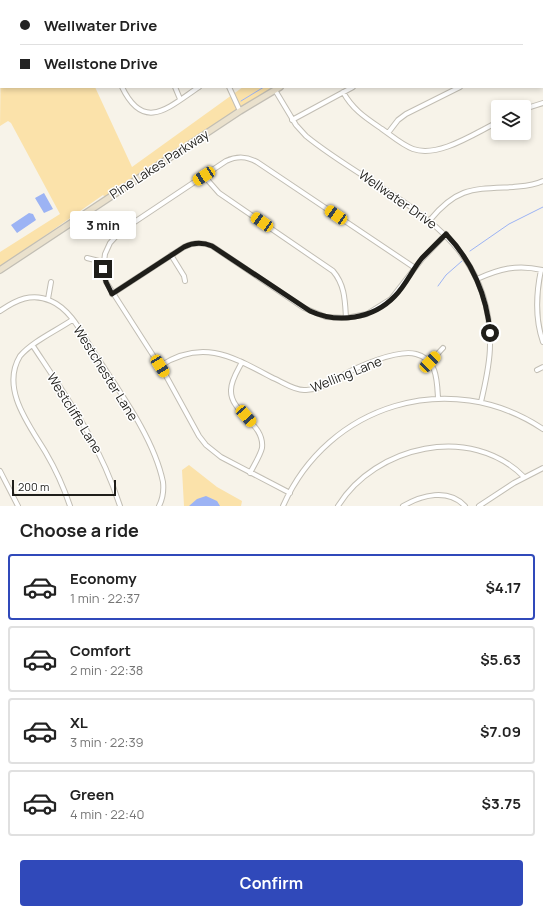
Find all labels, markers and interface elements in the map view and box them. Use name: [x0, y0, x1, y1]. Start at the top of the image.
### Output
text: Wellwater Drive: [44, 15, 157, 36]
text: Wellstone Drive: [44, 53, 158, 74]
map controls: [491, 100, 531, 140]
button: layers: [491, 100, 531, 140]
street label: Pine Lakes Parkway: [106, 125, 212, 203]
car: [191, 164, 217, 188]
street label: Wellwater Drive: [355, 165, 441, 233]
car: [323, 203, 349, 227]
car: [249, 210, 275, 234]
callout: 3 min: [70, 211, 136, 239]
text: 3 min: [86, 216, 120, 234]
route end: [94, 260, 112, 278]
street label: Westchester Lane: [69, 322, 143, 424]
route start: [481, 324, 499, 342]
car: [417, 349, 443, 375]
street label: Welling Lane: [308, 351, 385, 396]
car: [149, 353, 171, 379]
street label: Westcliffe Lane: [43, 369, 107, 457]
car: [234, 403, 258, 429]
scale bar: [12, 478, 116, 497]
text: 200 m: [18, 479, 49, 494]
text: Choose a ride: [20, 518, 139, 542]
text: Economy: [70, 568, 137, 589]
icon: car: [22, 569, 58, 605]
text: $4.17: [485, 577, 521, 598]
text: 1 min · 22:37: [70, 589, 140, 607]
text: Comfort: [70, 640, 131, 661]
icon: car: [22, 641, 58, 677]
text: $5.63: [480, 649, 521, 670]
text: 2 min · 22:38: [70, 661, 143, 679]
text: XL: [70, 712, 88, 733]
icon: car: [22, 713, 58, 749]
text: $7.09: [480, 721, 521, 742]
text: 3 min · 22:39: [70, 733, 144, 751]
text: Green: [70, 784, 114, 805]
icon: car: [22, 785, 58, 821]
text: $3.75: [482, 793, 521, 814]
text: 4 min · 22:40: [70, 805, 145, 823]
button: Confirm: [20, 860, 523, 906]

